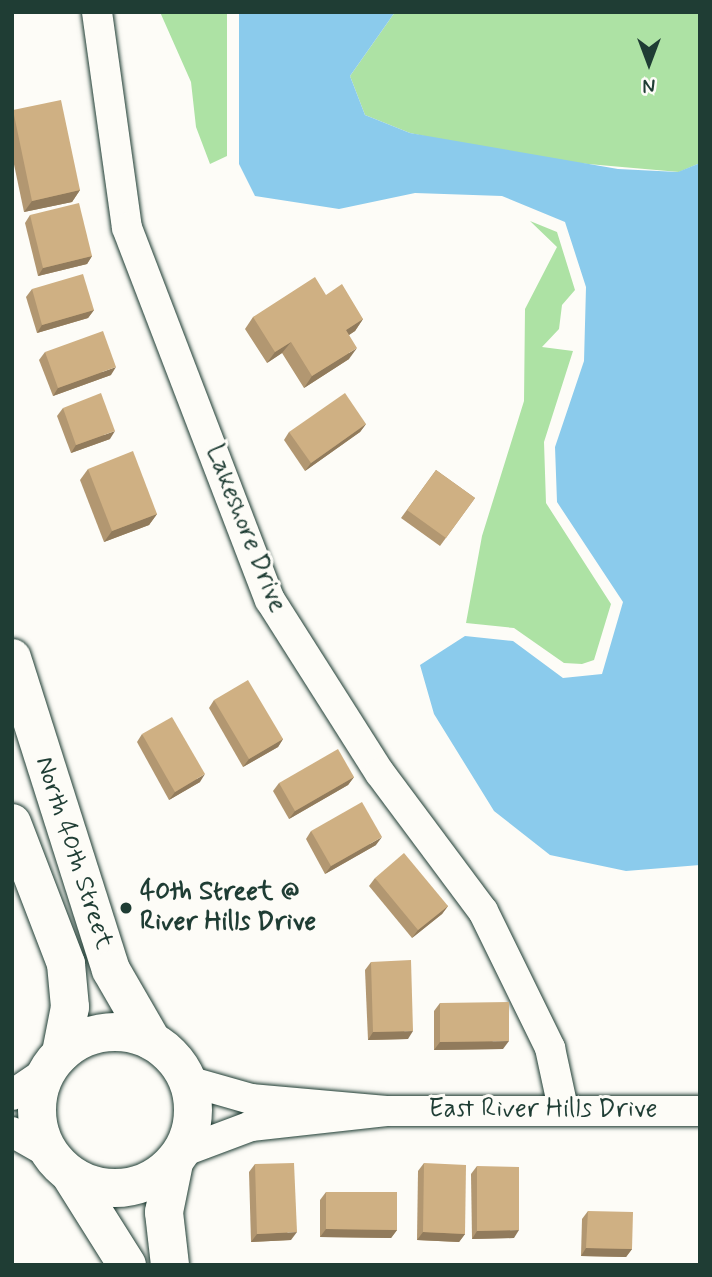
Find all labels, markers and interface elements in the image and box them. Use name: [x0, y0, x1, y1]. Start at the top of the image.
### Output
north arrow: [614, 28, 684, 98]
text: N: [643, 72, 655, 97]
street label: Lakeshore Drive: [198, 442, 292, 616]
street label: North 40th Street: [27, 753, 119, 953]
place label: 40th Street @ River Hills Drive: [140, 877, 315, 938]
marker: 40th Street @ River Hills Drive: [118, 900, 134, 916]
street label: East River Hills Drive: [429, 1094, 657, 1126]

